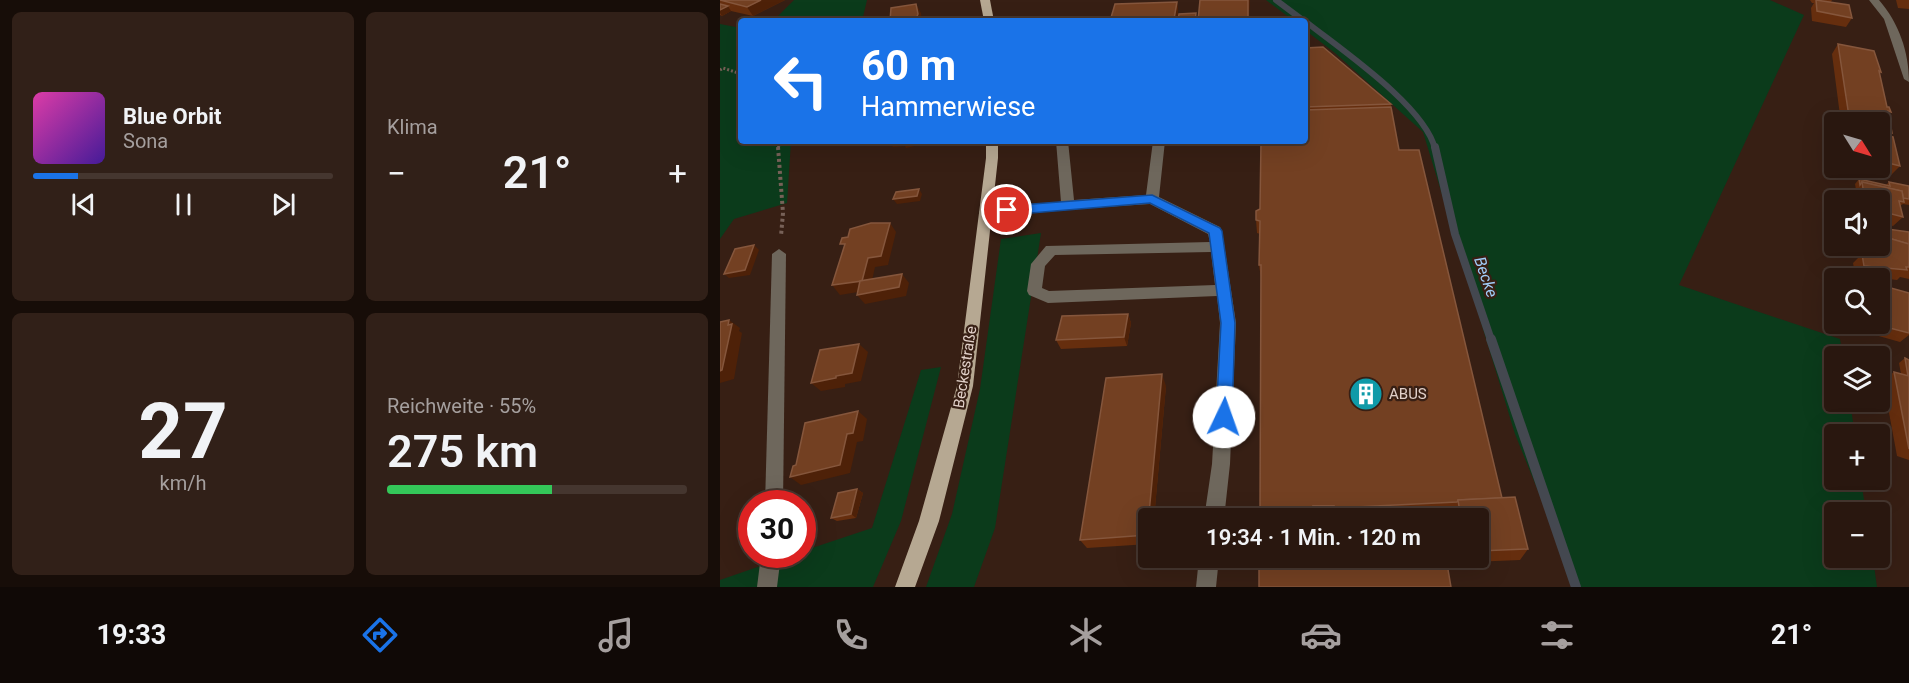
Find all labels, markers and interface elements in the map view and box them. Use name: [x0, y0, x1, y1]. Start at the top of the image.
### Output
text: 60 m: [861, 41, 956, 90]
icon: left: [762, 42, 840, 120]
text: Hammerwiese: [861, 91, 1035, 123]
text: Blue Orbit: [123, 104, 221, 129]
north arrow: [1824, 112, 1890, 178]
map controls: [1824, 112, 1890, 568]
text: Klima: [387, 115, 438, 139]
text: Sona: [123, 129, 168, 153]
text: 21°: [503, 146, 571, 199]
text: −: [387, 154, 406, 193]
text: +: [668, 154, 687, 193]
pin: [981, 184, 1032, 235]
icon: previous: [67, 188, 100, 221]
icon: pause: [167, 188, 200, 221]
icon: next: [267, 188, 300, 221]
button: sound: [1824, 190, 1890, 256]
icon: arrive: [990, 193, 1023, 226]
water label: Becke: [1470, 254, 1502, 300]
button: search: [1824, 268, 1890, 334]
street label: Beckestraße: [950, 325, 980, 409]
button: layers: [1824, 346, 1890, 412]
building icon: ABUS: [1348, 376, 1384, 412]
position arrow: [1192, 385, 1256, 449]
place label: ABUS: [1389, 385, 1427, 403]
text: 27: [138, 386, 228, 477]
text: Reichweite · 55%: [387, 394, 536, 418]
button: +: [1824, 424, 1890, 490]
text: 275 km: [387, 425, 538, 478]
text: km/h: [160, 471, 206, 495]
speed limit sign: 30: [738, 490, 816, 568]
button: −: [1824, 502, 1890, 568]
text: 19:34 · 1 Min. · 120 m: [1206, 525, 1421, 550]
icon: directions: [359, 614, 401, 656]
icon: music: [595, 614, 637, 656]
icon: phone: [830, 614, 872, 656]
icon: climate: [1065, 614, 1107, 656]
icon: car: [1300, 614, 1342, 656]
icon: filters: [1536, 614, 1578, 656]
text: 19:33: [97, 619, 166, 651]
text: 21°: [1771, 619, 1812, 651]

